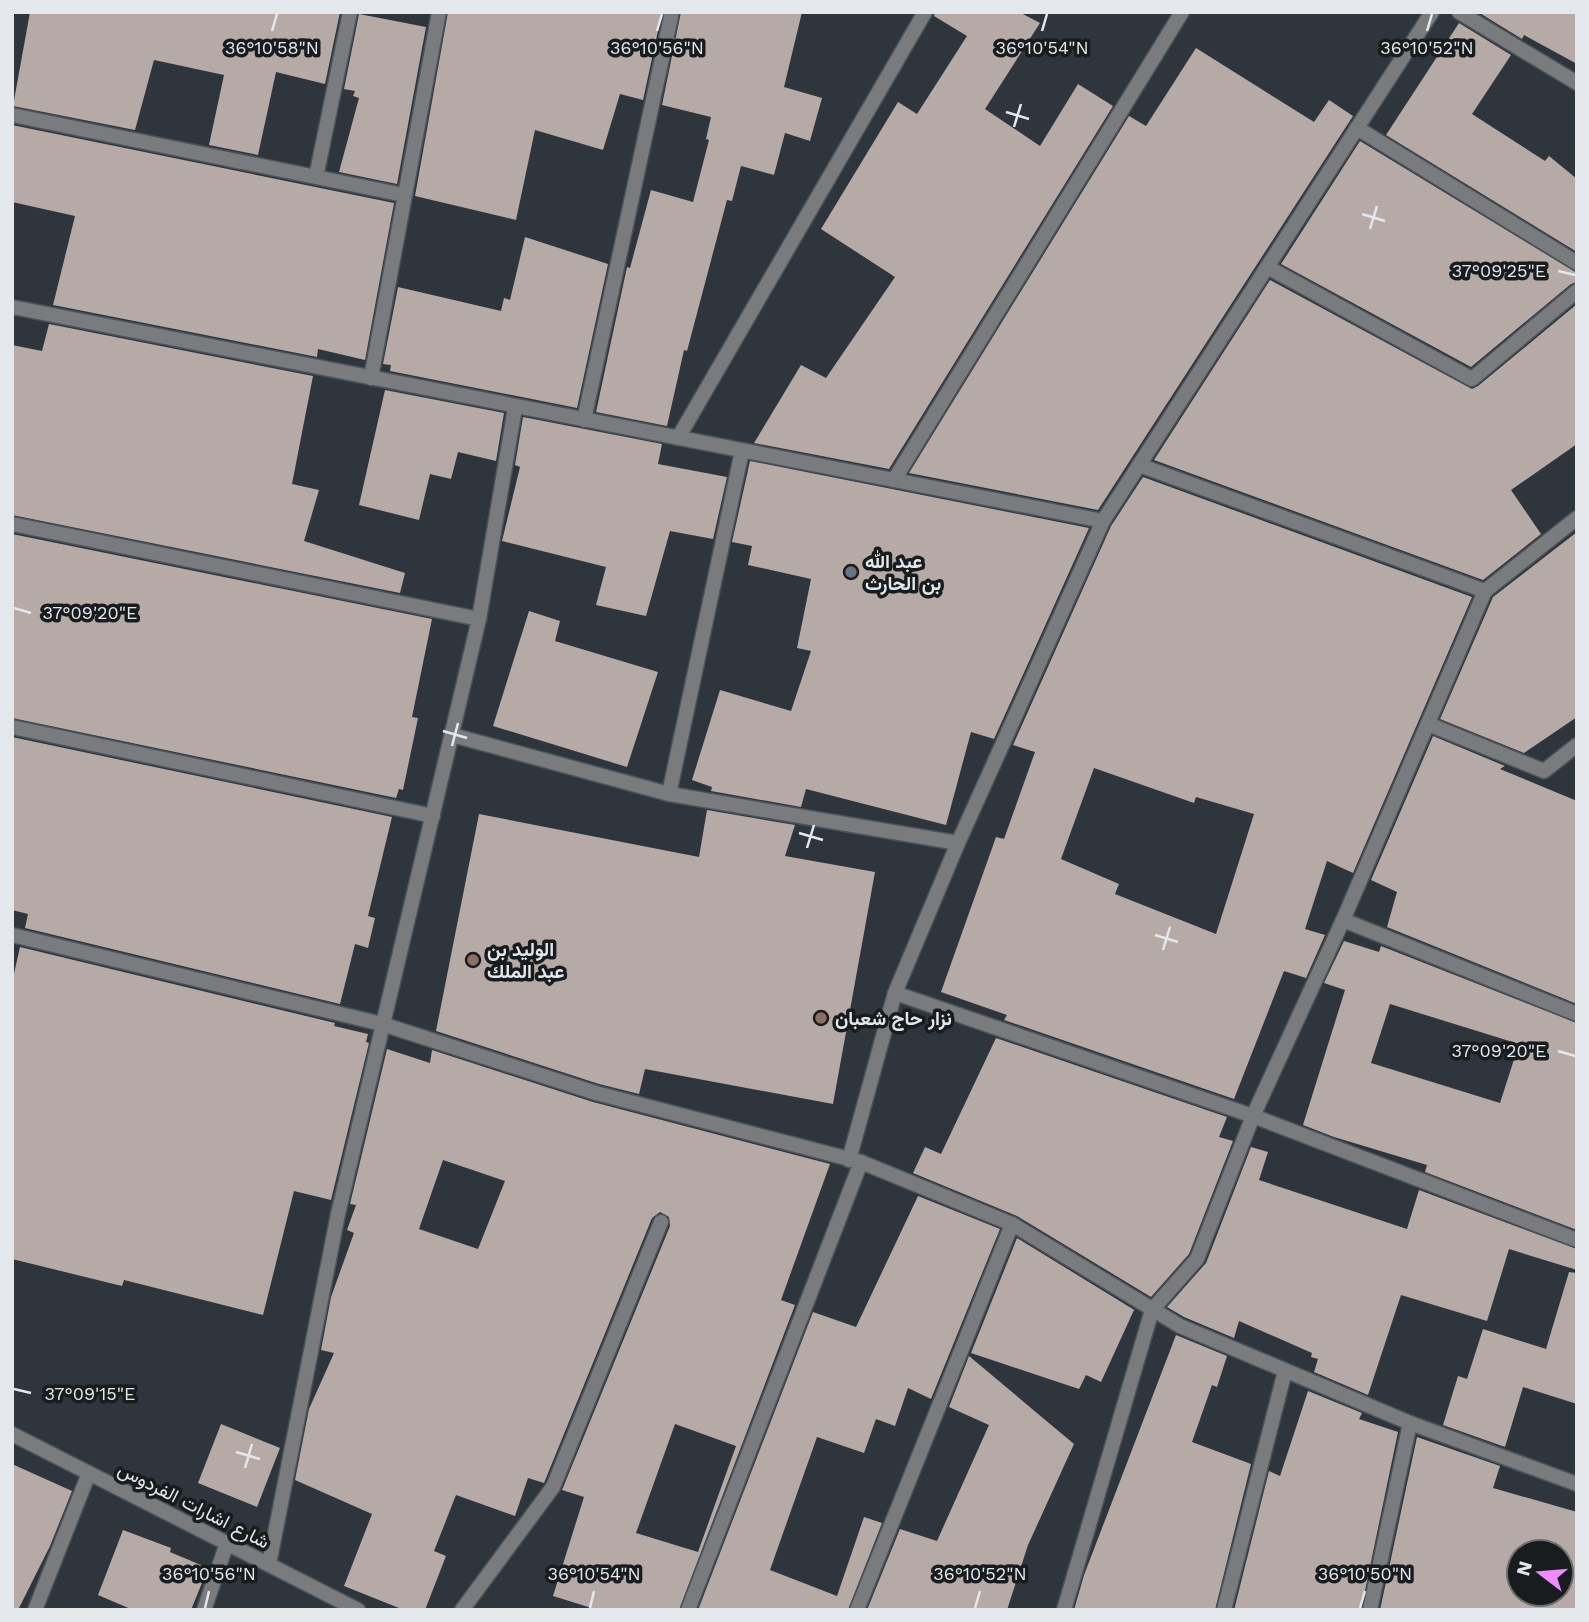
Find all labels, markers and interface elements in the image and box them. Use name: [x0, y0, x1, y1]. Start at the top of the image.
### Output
text: 36°10'58"N: [225, 37, 319, 58]
text: 36°10'56"N: [610, 37, 704, 58]
text: 36°10'54"N: [995, 37, 1089, 58]
text: 36°10'52"N: [1380, 37, 1474, 58]
text: 37°09'25"E: [1452, 260, 1546, 281]
place label: عبد الله بن الحارث: [865, 550, 941, 596]
marker: عبد الله بن الحارث: [843, 564, 859, 580]
text: 37°09'20"E: [42, 602, 138, 623]
place label: الوليد بن عبد الملك: [487, 938, 564, 983]
marker: الوليد بن عبد الملك: [465, 952, 481, 968]
place label: نزار حاج شعبان: [835, 1007, 952, 1031]
marker: نزار حاج شعبان: [813, 1010, 829, 1026]
text: 37°09'20"E: [1451, 1040, 1547, 1061]
text: 37°09'15"E: [45, 1383, 135, 1404]
street label: شارع اشارات الفردوس: [114, 1457, 273, 1554]
north arrow: [1505, 1538, 1575, 1608]
text: N: [1511, 1559, 1537, 1578]
text: 36°10'56"N: [162, 1563, 256, 1584]
text: 36°10'54"N: [547, 1563, 641, 1584]
text: 36°10'52"N: [933, 1563, 1027, 1584]
text: 36°10'50"N: [1318, 1563, 1412, 1584]

